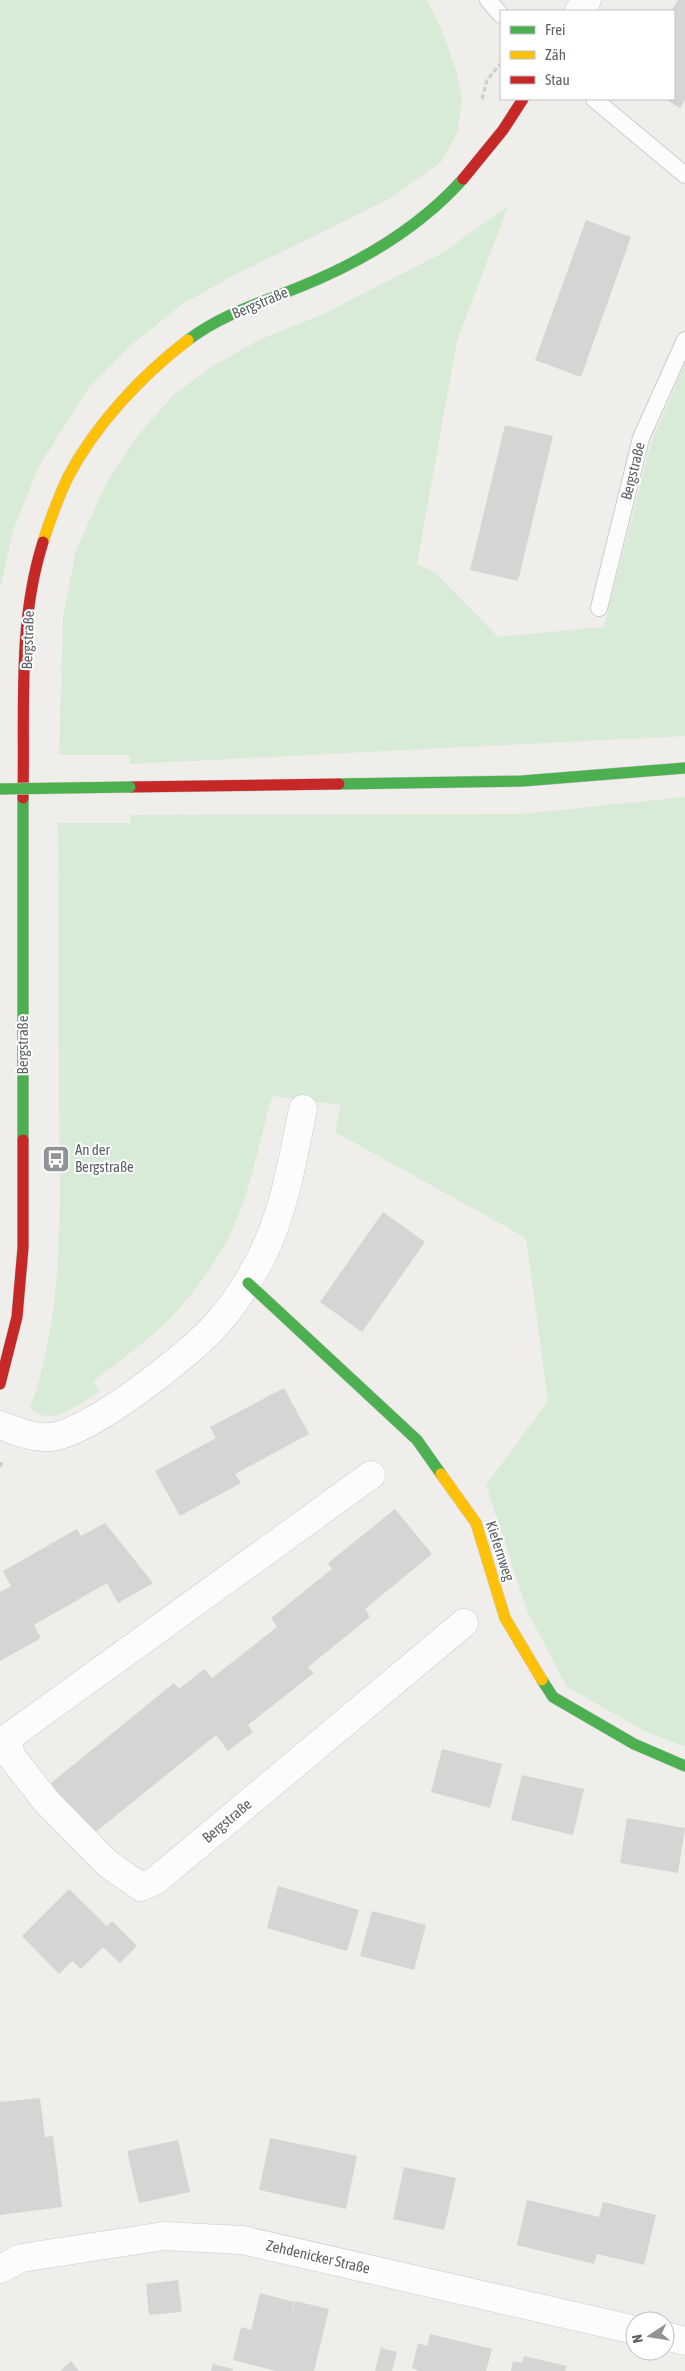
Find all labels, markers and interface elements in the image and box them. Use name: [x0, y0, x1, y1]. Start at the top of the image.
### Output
legend: [500, 10, 675, 100]
text: Frei: [545, 21, 565, 38]
text: Zäh: [545, 46, 566, 63]
text: Stau: [545, 71, 570, 88]
street label: Bergstraße: [229, 283, 290, 322]
street label: Bergstraße: [617, 440, 648, 502]
street label: Bergstraße: [18, 610, 37, 670]
street label: Bergstraße: [14, 1015, 31, 1074]
place label: An der Bergstraße: [75, 1141, 134, 1175]
bus stop icon: An der Bergstraße: [41, 1144, 71, 1174]
street label: Kiefernweg: [483, 1519, 518, 1584]
street label: Bergstraße: [199, 1795, 255, 1846]
street label: Zehdenicker Straße: [264, 2236, 372, 2277]
north arrow: [625, 2311, 675, 2361]
text: N: [629, 2333, 646, 2344]

